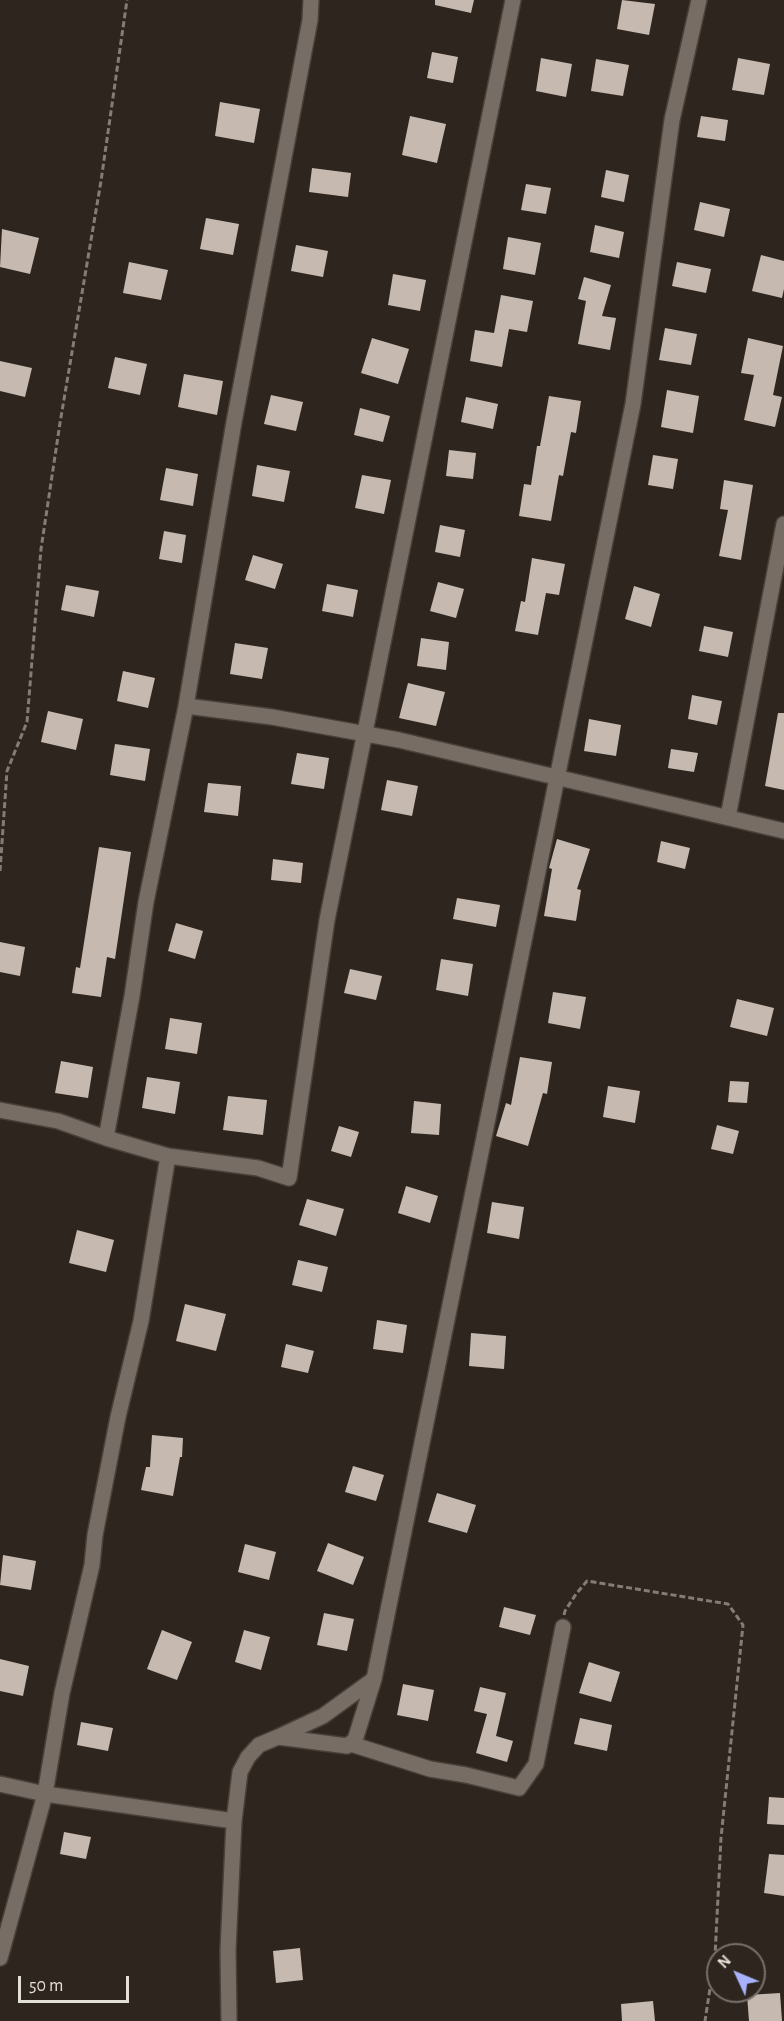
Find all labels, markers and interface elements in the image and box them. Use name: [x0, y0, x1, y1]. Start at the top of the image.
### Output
north arrow: [706, 1943, 766, 2003]
text: N: [715, 1952, 734, 1971]
scale bar: [21, 1964, 132, 2002]
text: 50 m: [29, 1977, 63, 1995]

